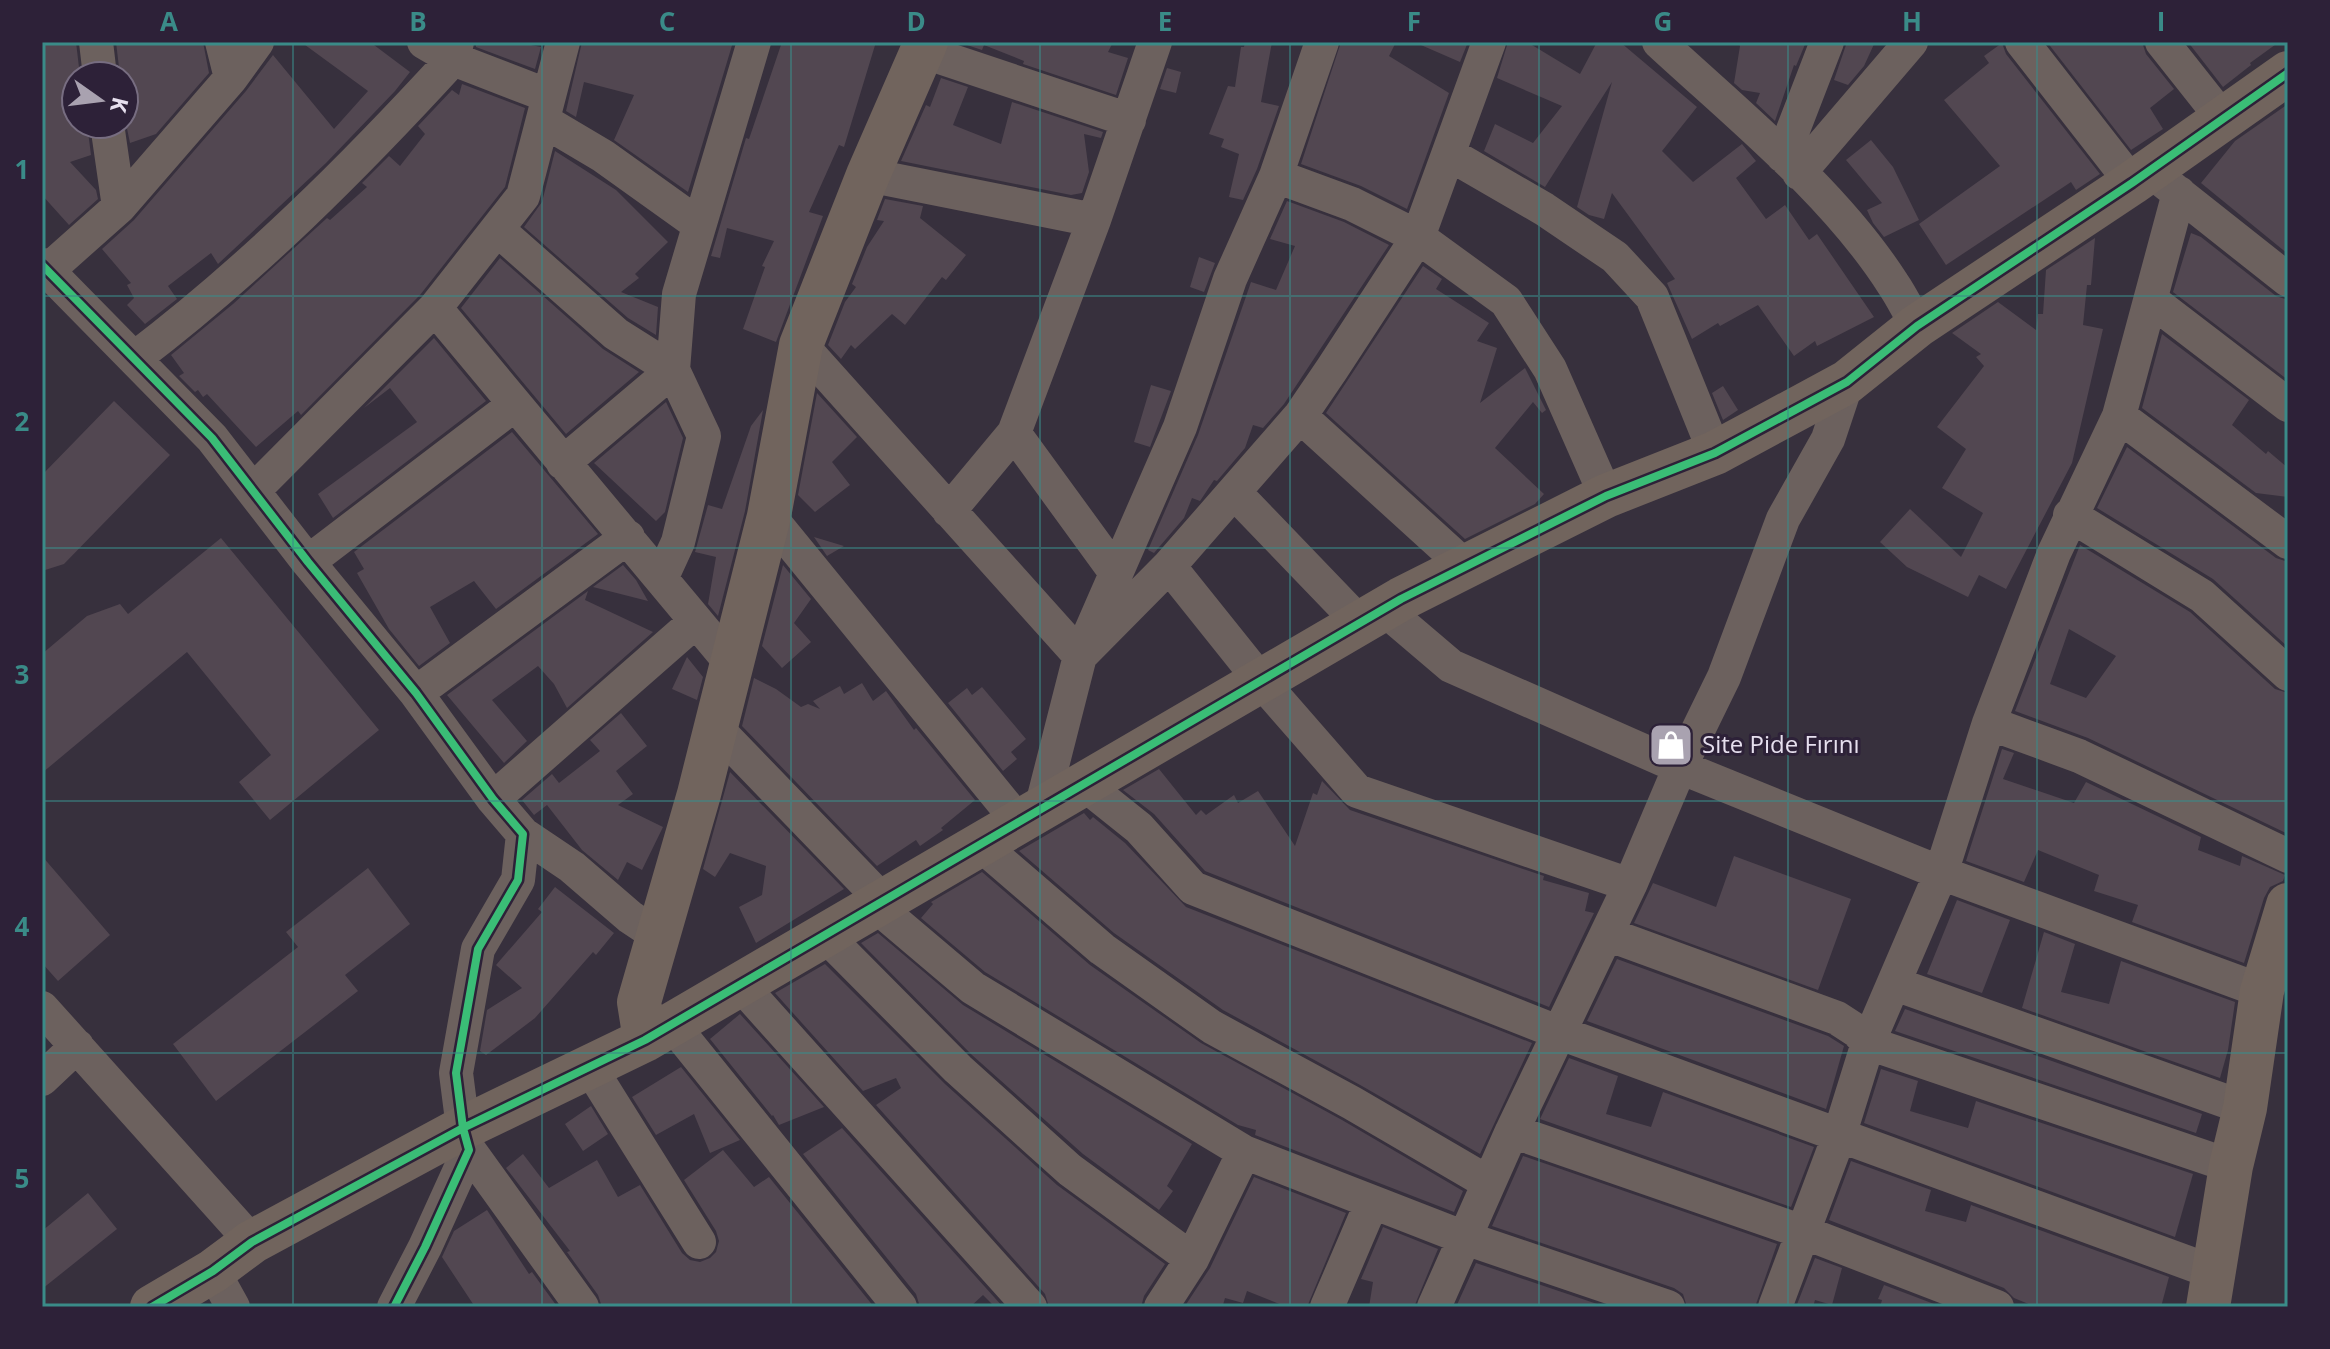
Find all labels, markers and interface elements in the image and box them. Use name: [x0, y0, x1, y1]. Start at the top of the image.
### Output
text: A: [160, 3, 178, 39]
text: B: [409, 3, 427, 39]
text: C: [659, 3, 675, 39]
text: D: [906, 3, 926, 39]
text: E: [1158, 3, 1172, 39]
text: F: [1407, 3, 1421, 39]
text: G: [1654, 3, 1672, 39]
text: H: [1902, 3, 1922, 39]
text: I: [2157, 3, 2165, 39]
north arrow: [60, 60, 140, 140]
text: K: [104, 94, 137, 116]
text: 1: [15, 151, 29, 187]
text: 2: [15, 403, 30, 439]
text: 3: [15, 656, 29, 692]
shop icon: Site Pide Fırını: [1647, 721, 1695, 769]
place label: Site Pide Fırını: [1702, 727, 1859, 760]
text: 4: [15, 908, 30, 944]
text: 5: [15, 1160, 29, 1196]

